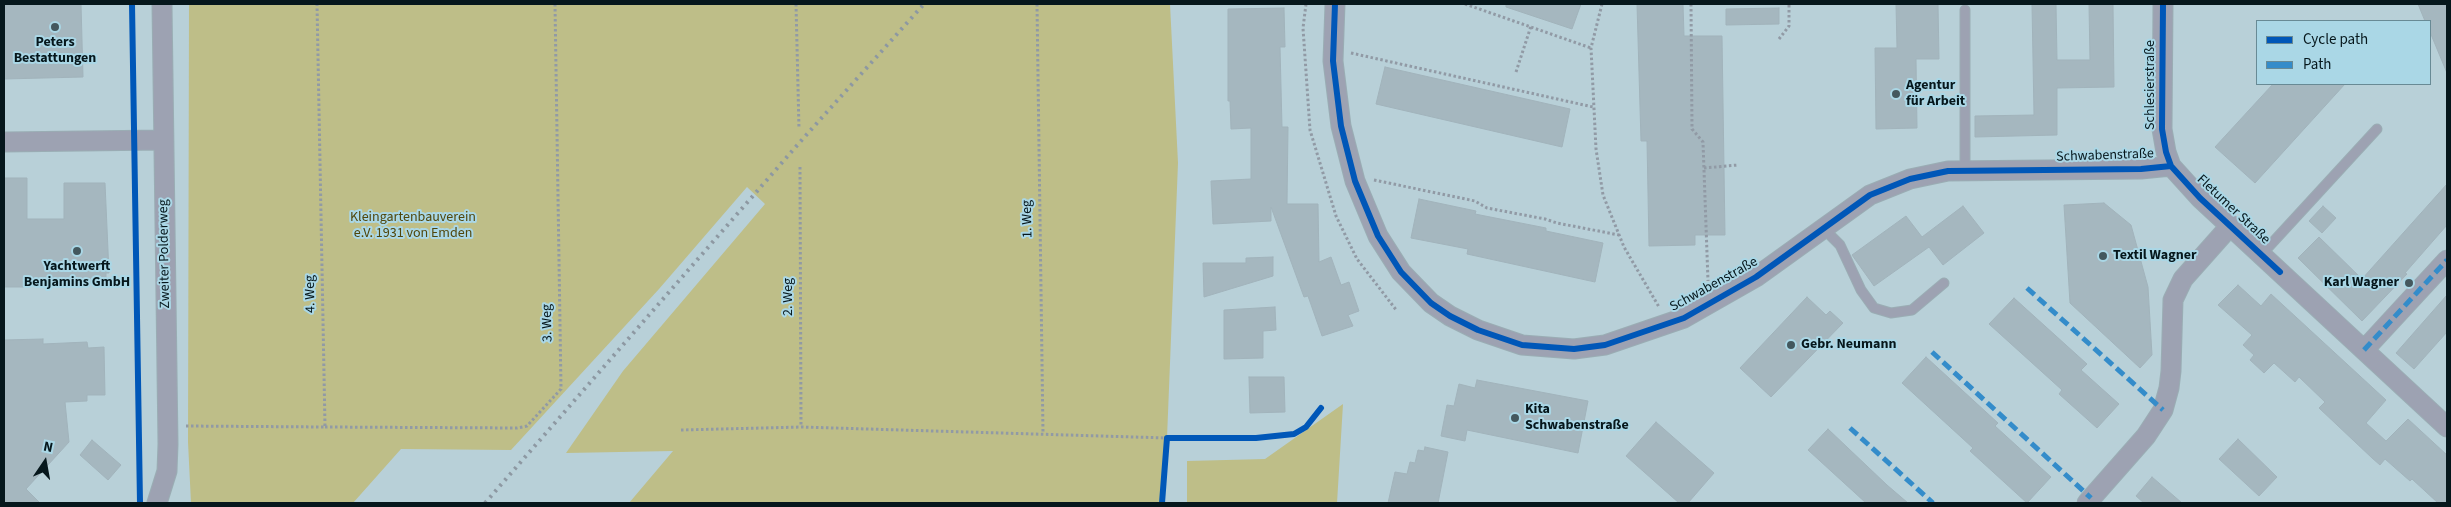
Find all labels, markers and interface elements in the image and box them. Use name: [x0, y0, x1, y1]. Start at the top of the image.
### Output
legend: [2256, 20, 2431, 85]
marker: Peters Bestattungen: [49, 21, 61, 33]
text: Cycle path: [2303, 29, 2368, 50]
place label: Peters Bestattungen: [14, 35, 96, 68]
street label: Schlesierstraße: [2143, 40, 2159, 130]
text: Path: [2303, 54, 2331, 75]
place label: Agentur für Arbeit: [1906, 78, 1965, 110]
marker: Agentur für Arbeit: [1890, 88, 1902, 100]
street label: Schwabenstraße: [2056, 146, 2154, 166]
street label: Fletumer Straße: [2193, 172, 2273, 248]
street label: Zweiter Polderweg: [156, 199, 174, 309]
street label: 1. Weg: [1019, 200, 1037, 238]
park label: Kleingartenbauverein e.V. 1931 von Emden: [350, 210, 476, 242]
marker: Yachtwerft Benjamins GmbH: [71, 245, 83, 257]
place label: Textil Wagner: [2113, 248, 2196, 264]
marker: Textil Wagner: [2097, 250, 2109, 262]
street label: Schwabenstraße: [1667, 254, 1761, 316]
place label: Yachtwerft Benjamins GmbH: [24, 259, 130, 292]
street label: 4. Weg: [302, 275, 320, 313]
place label: Karl Wagner: [2324, 275, 2399, 291]
marker: Karl Wagner: [2403, 277, 2415, 289]
street label: 2. Weg: [781, 278, 797, 316]
street label: 3. Weg: [539, 304, 557, 342]
place label: Gebr. Neumann: [1801, 337, 1896, 353]
marker: Gebr. Neumann: [1785, 339, 1797, 351]
place label: Kita Schwabenstraße: [1525, 402, 1629, 434]
marker: Kita Schwabenstraße: [1509, 412, 1521, 424]
north arrow: [20, 437, 70, 487]
text: N: [41, 437, 55, 458]

